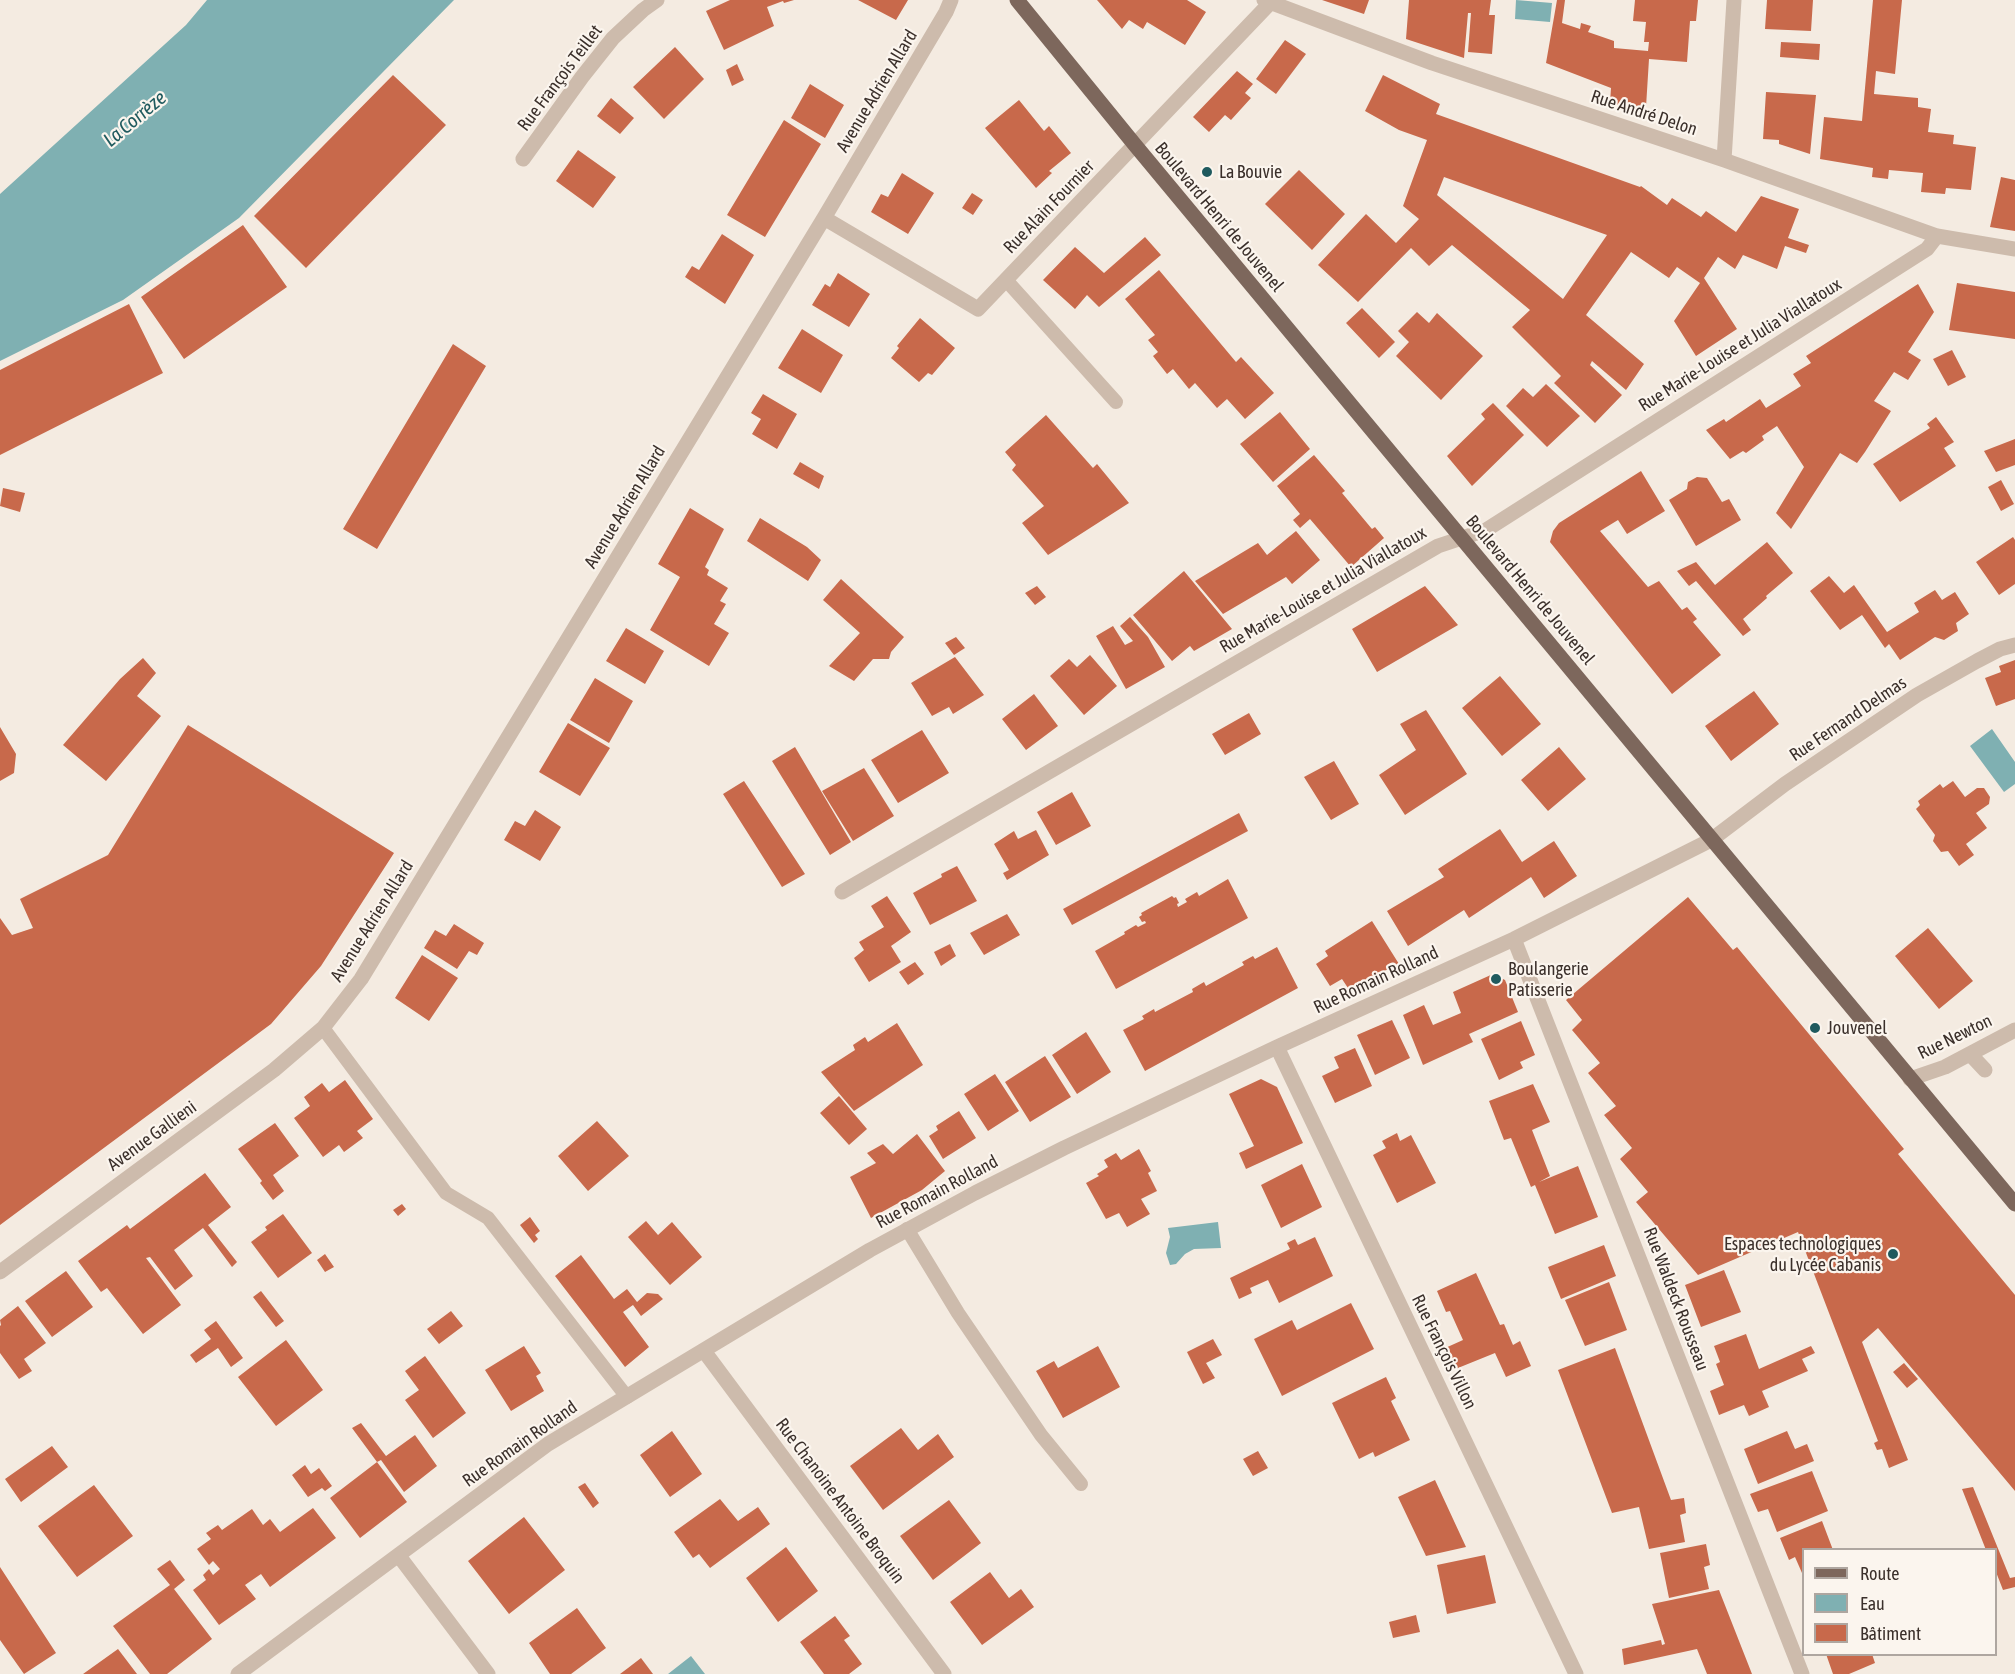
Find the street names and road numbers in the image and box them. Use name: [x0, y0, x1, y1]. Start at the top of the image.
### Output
street label: Rue François Teillet: [513, 21, 607, 135]
street label: Avenue Adrien Allard: [832, 26, 922, 156]
street label: Rue André Delon: [1588, 86, 1700, 140]
street label: Boulevard Henri de Jouvenel: [1150, 138, 1288, 296]
street label: Rue Alain Fournier: [999, 156, 1099, 258]
street label: Rue Marie-Louise et Julia Viallatoux: [1635, 274, 1845, 416]
street label: Avenue Adrien Allard: [580, 442, 670, 572]
street label: Boulevard Henri de Jouvenel: [1461, 511, 1599, 669]
street label: Rue Marie-Louise et Julia Viallatoux: [1216, 522, 1430, 658]
street label: Rue Fernand Delmas: [1785, 672, 1911, 766]
street label: Avenue Adrien Allard: [326, 856, 418, 986]
street label: Rue Romain Rolland: [1310, 942, 1442, 1018]
street label: Rue Newton: [1914, 1010, 1996, 1064]
street label: Avenue Gallieni: [103, 1096, 201, 1176]
street label: Rue Romain Rolland: [872, 1151, 1002, 1233]
street label: Rue Waldeck Rousseau: [1639, 1224, 1713, 1374]
street label: Rue François Villon: [1407, 1291, 1481, 1413]
street label: Rue Romain Rolland: [458, 1396, 582, 1492]
street label: Rue Chanoine Antoine Broquin: [771, 1414, 909, 1588]

